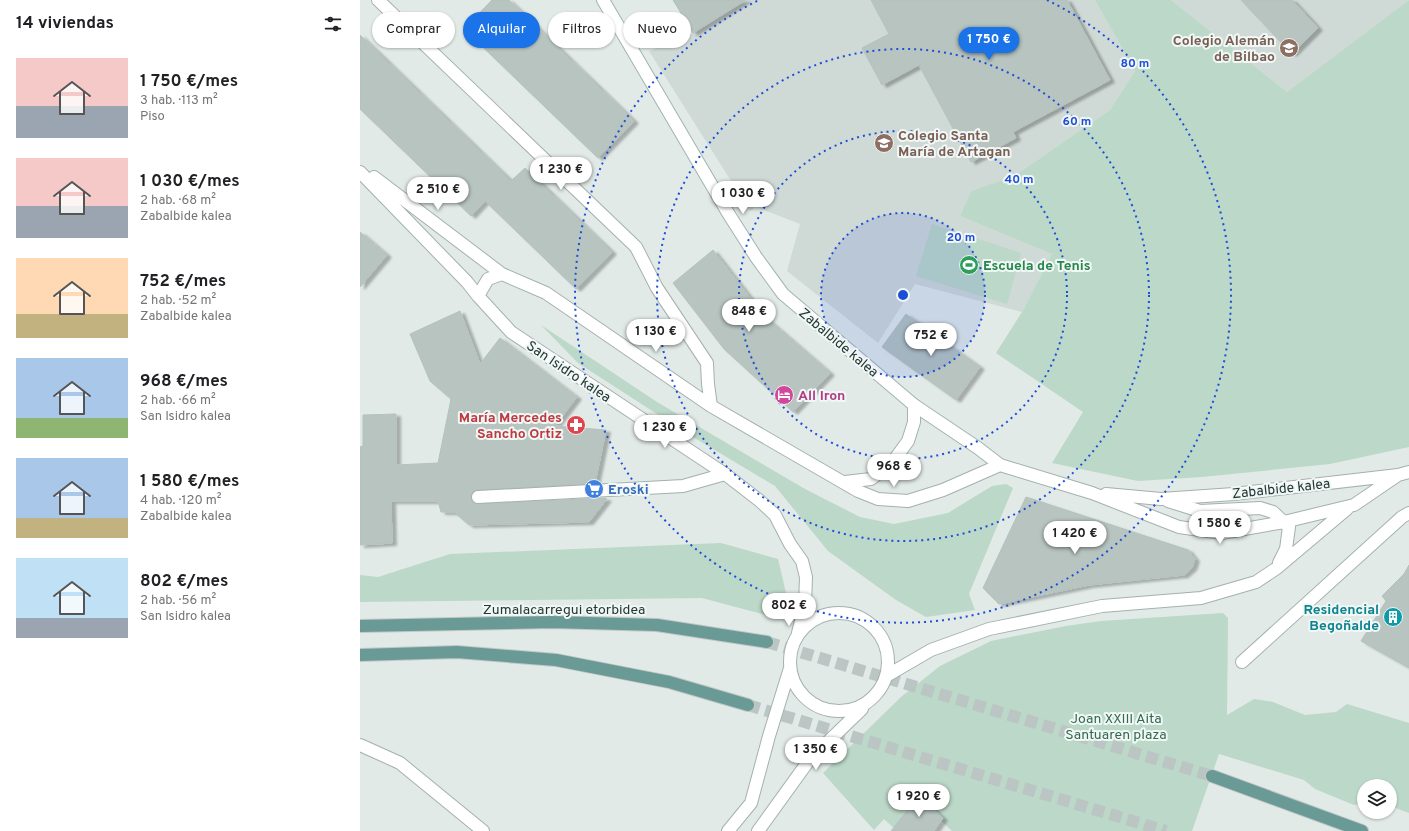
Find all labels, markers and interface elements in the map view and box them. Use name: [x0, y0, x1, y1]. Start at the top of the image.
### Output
chip: Comprar: [372, 12, 455, 48]
chip: Alquilar: [463, 12, 540, 48]
chip: Filtros: [548, 12, 615, 48]
chip: Nuevo: [623, 12, 691, 48]
text: 14 viviendas: [16, 13, 114, 35]
icon: filters: [322, 13, 344, 35]
pin: 1 750 €: [952, 27, 1026, 61]
text: 1 750 €: [967, 32, 1011, 48]
place label: Colegio Alemán de Bilbao: [1173, 33, 1275, 66]
school or university icon: Colegio Alemán de Bilbao: [1278, 37, 1300, 59]
text: 80 m: [1121, 56, 1149, 72]
text: 1 750 €/mes: [140, 71, 238, 93]
icon: home: [48, 74, 96, 122]
text: 3 hab. · 113 m²: [140, 93, 218, 109]
text: Piso: [140, 109, 165, 125]
text: 60 m: [1063, 114, 1091, 130]
place label: Colegio Santa María de Artagan: [898, 128, 1011, 161]
school or university icon: Colegio Santa María de Artagan: [873, 132, 895, 154]
pin: 1 230 €: [524, 157, 598, 191]
text: 1 230 €: [539, 162, 583, 178]
text: 1 030 €/mes: [140, 171, 240, 193]
text: 40 m: [1004, 172, 1034, 188]
icon: home: [48, 174, 96, 222]
pin: 2 510 €: [401, 177, 475, 211]
pin: 1 030 €: [706, 181, 780, 215]
text: 2 510 €: [416, 182, 460, 198]
text: 1 030 €: [721, 186, 765, 202]
text: 2 hab. · 68 m²: [140, 193, 216, 209]
text: Zabalbide kalea: [140, 209, 232, 225]
text: 20 m: [947, 230, 975, 246]
sports icon: Escuela de Tenis: [958, 254, 980, 276]
place label: Escuela de Tenis: [983, 258, 1091, 275]
text: 752 €/mes: [140, 271, 226, 293]
icon: home: [48, 274, 96, 322]
centre of rings: [896, 288, 910, 302]
text: 2 hab. · 52 m²: [140, 293, 216, 309]
pin: 848 €: [721, 299, 777, 333]
text: 848 €: [731, 304, 767, 320]
street label: Zabalbide kalea: [795, 305, 881, 381]
text: Zabalbide kalea: [140, 309, 232, 325]
pin: 1 130 €: [619, 319, 693, 353]
pin: 752 €: [903, 323, 959, 357]
text: 1 130 €: [635, 324, 677, 340]
text: 752 €: [914, 328, 948, 344]
street label: San Isidro kalea: [523, 338, 614, 407]
text: 968 €/mes: [140, 371, 228, 393]
icon: home: [48, 374, 96, 422]
hotel icon: All Iron: [773, 384, 795, 406]
place label: All Iron: [798, 388, 845, 405]
text: 2 hab. · 66 m²: [140, 393, 216, 409]
text: San Isidro kalea: [140, 409, 231, 425]
place label: María Mercedes Sancho Ortiz: [459, 410, 562, 443]
pharmacy icon: María Mercedes Sancho Ortiz: [565, 414, 587, 436]
pin: 1 230 €: [628, 415, 702, 449]
text: 1 230 €: [643, 420, 687, 436]
pin: 968 €: [866, 454, 922, 488]
text: 968 €: [876, 459, 912, 475]
text: 1 580 €/mes: [140, 471, 239, 493]
icon: home: [48, 474, 96, 522]
street label: Zabalbide kalea: [1231, 476, 1331, 503]
supermarket icon: Eroski: [583, 478, 605, 500]
place label: Eroski: [608, 482, 649, 499]
text: 4 hab. · 120 m²: [140, 493, 222, 509]
text: Zabalbide kalea: [140, 509, 232, 525]
pin: 1 580 €: [1183, 511, 1257, 545]
text: 1 580 €: [1198, 516, 1242, 532]
pin: 1 420 €: [1038, 521, 1112, 555]
text: 1 420 €: [1053, 526, 1097, 542]
text: 802 €/mes: [140, 571, 228, 593]
icon: home: [48, 574, 96, 622]
text: 2 hab. · 56 m²: [140, 593, 216, 609]
pin: 802 €: [761, 593, 817, 627]
text: 802 €: [771, 598, 807, 614]
street label: Zumalacarregui etorbidea: [483, 602, 645, 619]
place label: Residencial Begoñalde: [1304, 602, 1379, 635]
building icon: Residencial Begoñalde: [1382, 606, 1404, 628]
text: San Isidro kalea: [140, 609, 231, 625]
park label: Joan XXIII Aita Santuaren plaza: [1065, 711, 1167, 744]
pin: 1 350 €: [779, 737, 853, 771]
text: 1 350 €: [794, 742, 838, 758]
map controls: [1357, 779, 1397, 819]
button: layers: [1357, 779, 1397, 819]
pin: 1 920 €: [882, 784, 956, 818]
text: 1 920 €: [897, 789, 941, 805]

